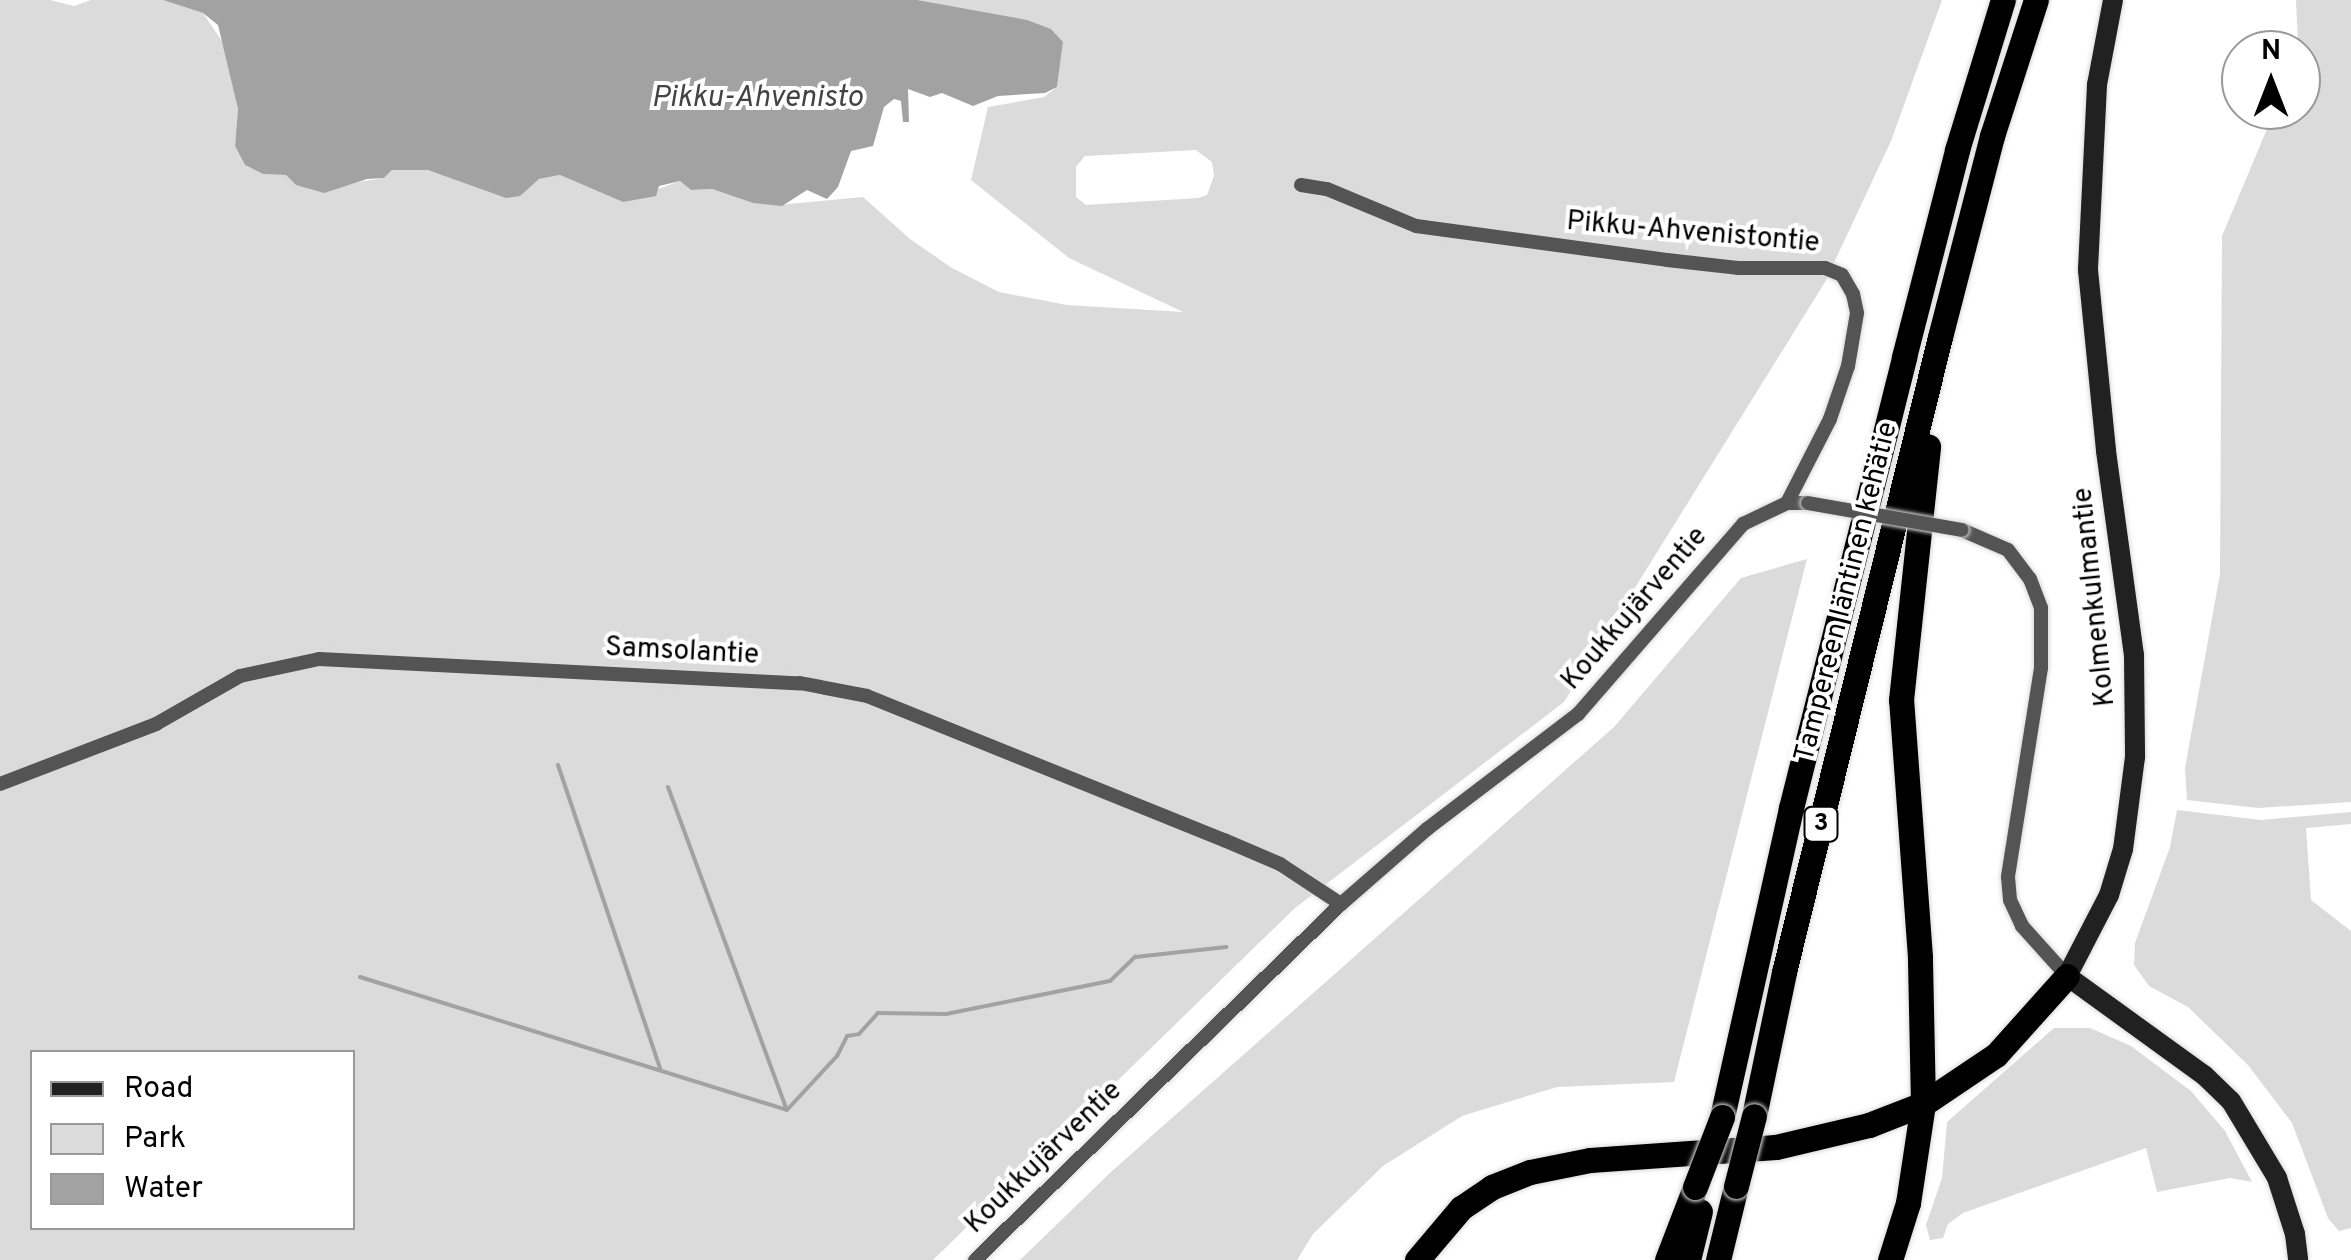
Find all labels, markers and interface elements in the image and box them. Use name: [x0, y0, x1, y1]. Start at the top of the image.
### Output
north arrow: [2221, 30, 2321, 130]
text: N: [2261, 34, 2281, 70]
water label: Pikku-Ahvenisto: [651, 81, 863, 117]
street label: Pikku-Ahvenistontie: [1565, 205, 1821, 261]
street label: Tampereen läntinen kehätie: [1788, 419, 1906, 765]
street label: Kolmenkulmantie: [2067, 486, 2123, 708]
street label: Koukkujärventie: [1555, 521, 1715, 697]
street label: Samsolantie: [604, 631, 760, 673]
road number: 3: [1804, 804, 1838, 844]
legend: [30, 1050, 355, 1230]
text: Road: [124, 1071, 193, 1108]
street label: Koukkujärventie: [958, 1075, 1130, 1241]
text: Park: [124, 1121, 186, 1158]
text: Water: [124, 1171, 203, 1208]

